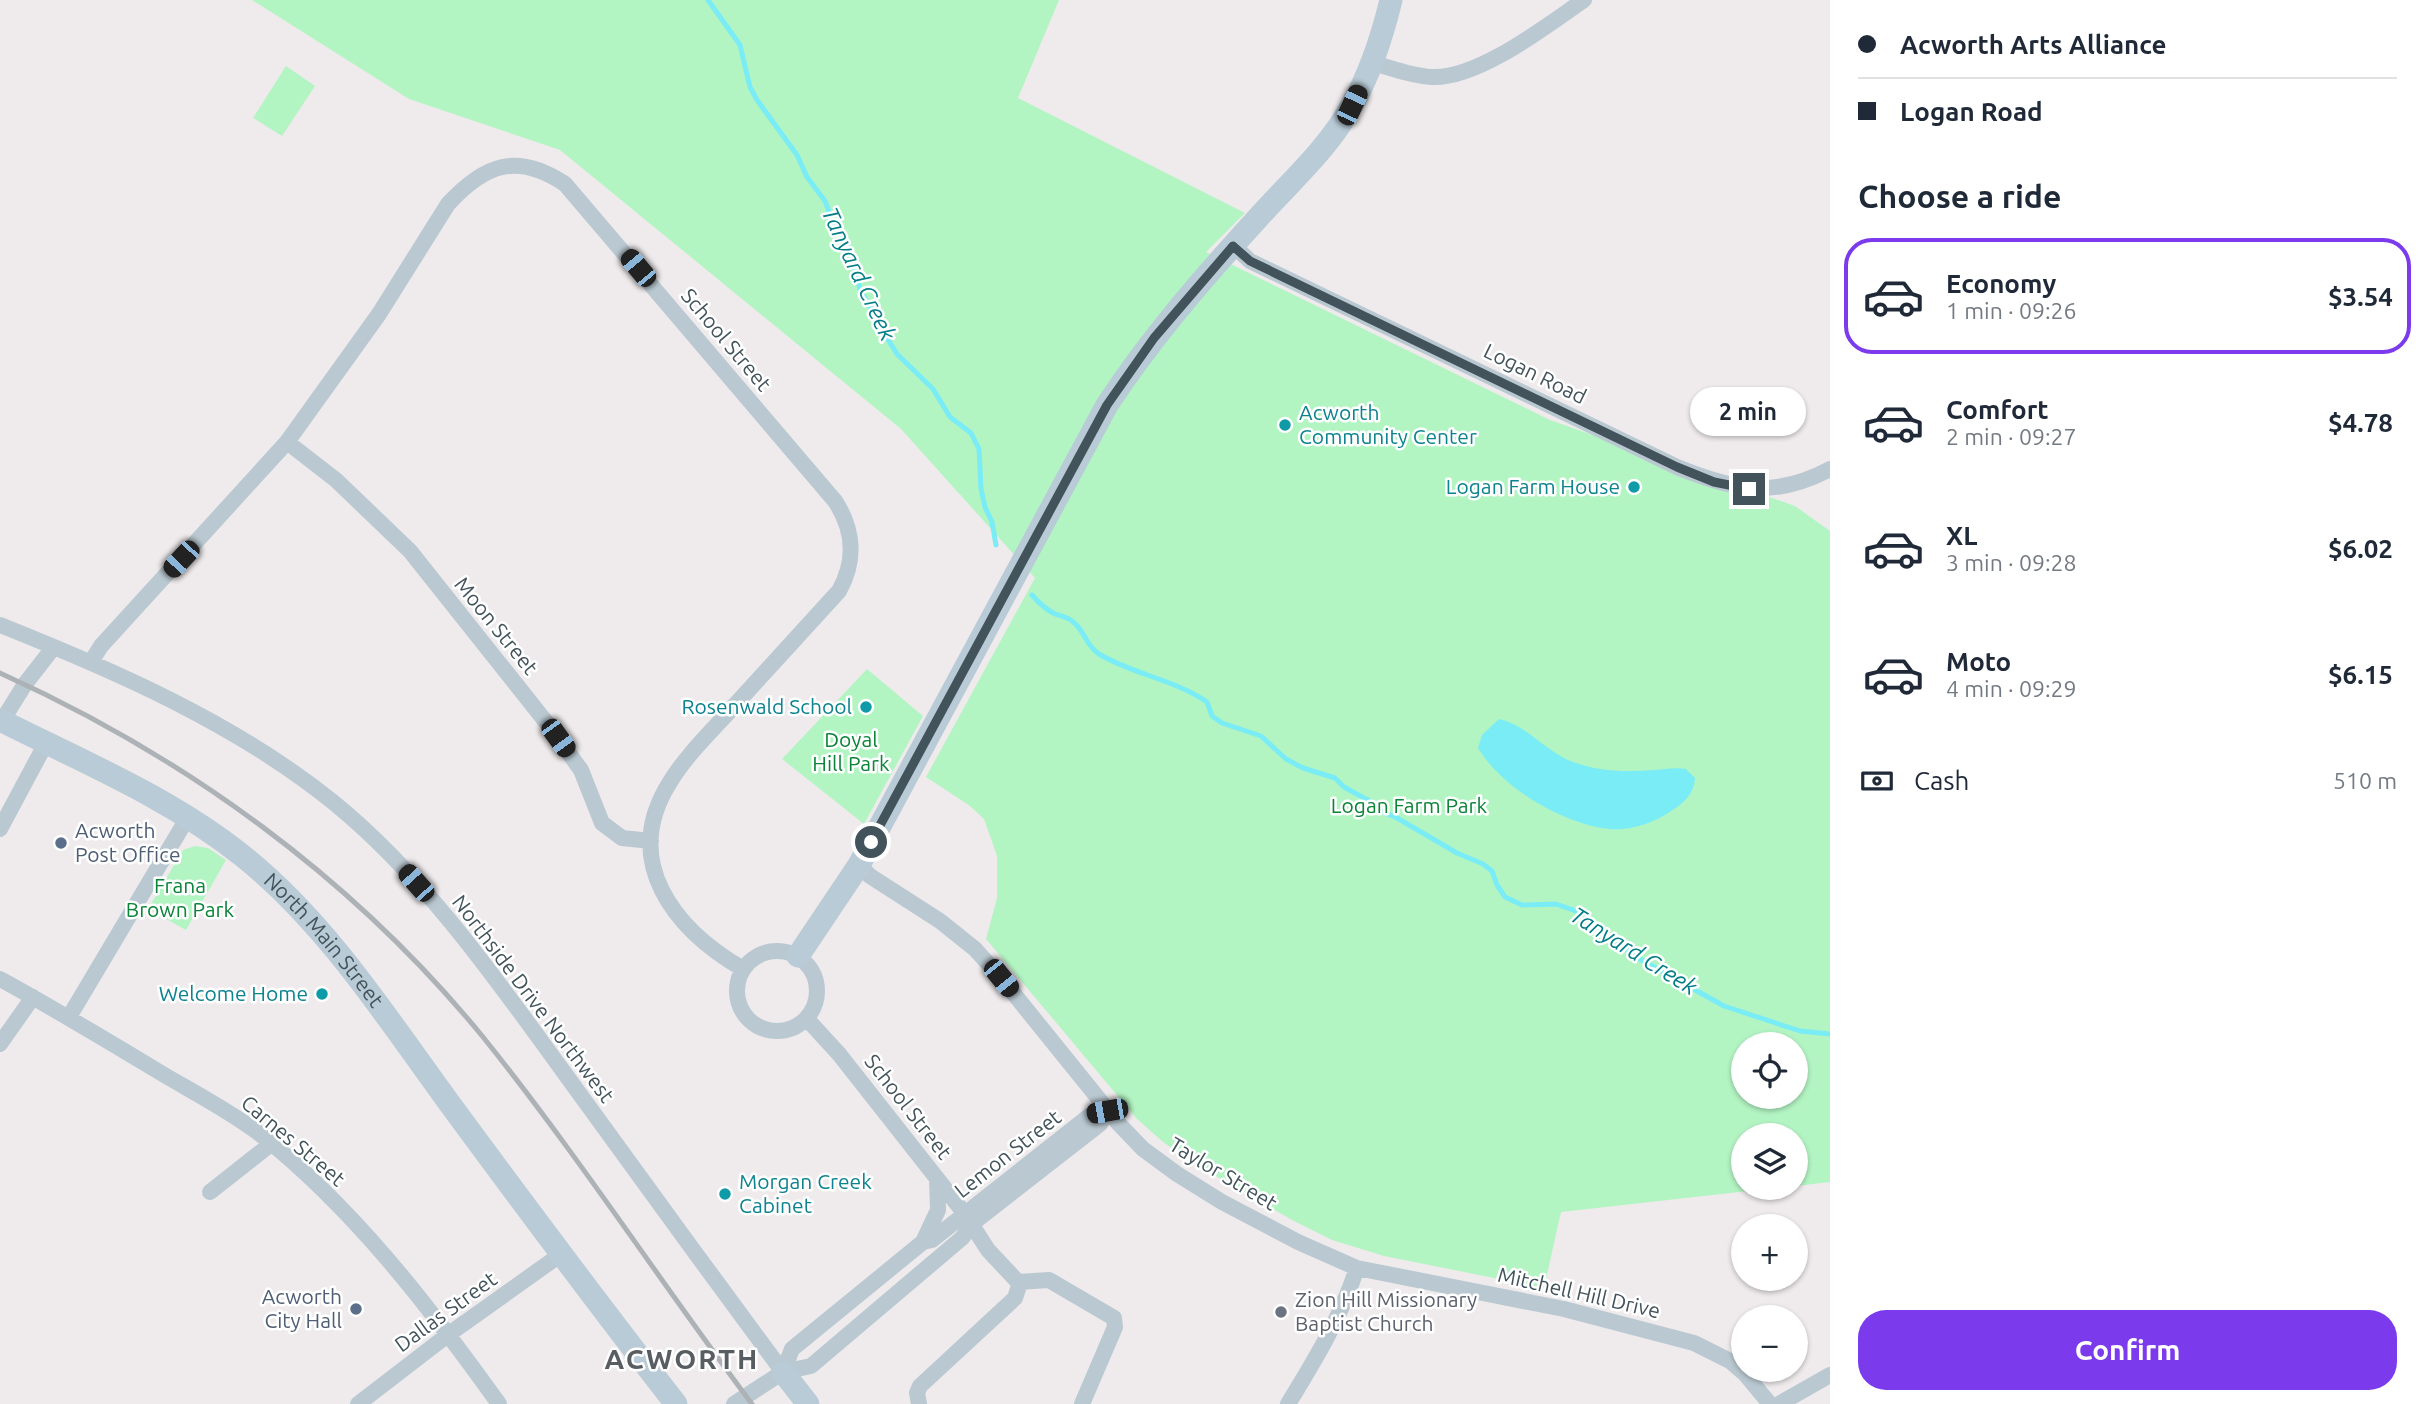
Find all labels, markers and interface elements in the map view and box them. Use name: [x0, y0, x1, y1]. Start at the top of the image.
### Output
text: Acworth Arts Alliance: [1900, 30, 2167, 59]
car: [1334, 82, 1371, 128]
text: Logan Road: [1900, 97, 2043, 126]
text: Choose a ride: [1858, 178, 2061, 214]
water label: Tanyard Creek: [818, 203, 901, 345]
car: [617, 245, 660, 291]
icon: car: [1862, 265, 1925, 328]
text: Economy: [1946, 269, 2056, 298]
text: $3.54: [2328, 282, 2393, 311]
street label: School Street: [677, 283, 777, 395]
text: 1 min · 09:26: [1946, 298, 2077, 323]
street label: Logan Road: [1480, 338, 1591, 408]
callout: 2 min: [1691, 388, 1807, 436]
icon: car: [1862, 391, 1925, 454]
text: Comfort: [1946, 395, 2049, 424]
text: 2 min: [1719, 399, 1777, 424]
place label: Acworth Community Center: [1299, 400, 1477, 448]
text: $4.78: [2328, 408, 2393, 437]
marker: Acworth Community Center: [1277, 417, 1293, 433]
text: 2 min · 09:27: [1946, 424, 2077, 449]
route end: [1733, 473, 1765, 505]
place label: Logan Farm House: [1446, 474, 1620, 498]
marker: Logan Farm House: [1626, 479, 1642, 495]
icon: car: [1862, 517, 1925, 580]
text: XL: [1946, 521, 1977, 550]
text: $6.02: [2328, 534, 2393, 563]
car: [159, 536, 204, 582]
text: 3 min · 09:28: [1946, 550, 2077, 575]
street label: Moon Street: [450, 572, 543, 679]
icon: car: [1862, 643, 1925, 706]
text: Moto: [1946, 647, 2011, 676]
text: $6.15: [2328, 660, 2393, 689]
text: 4 min · 09:29: [1946, 676, 2077, 701]
place label: Rosenwald School: [682, 694, 852, 718]
marker: Rosenwald School: [858, 699, 874, 715]
car: [538, 715, 579, 761]
park label: Doyal Hill Park: [812, 727, 890, 775]
icon: cash: [1858, 762, 1896, 800]
text: Cash: [1914, 766, 1969, 795]
text: 510 m: [2333, 768, 2397, 793]
park label: Logan Farm Park: [1331, 793, 1488, 817]
place label: Acworth Post Office: [75, 818, 180, 866]
route start: [855, 826, 887, 858]
marker: Acworth Post Office: [53, 835, 69, 851]
car: [395, 860, 438, 906]
street label: North Main Street: [260, 867, 389, 1012]
park label: Frana Brown Park: [126, 873, 235, 921]
street label: Northside Drive Northwest: [448, 890, 620, 1107]
water label: Tanyard Creek: [1566, 902, 1702, 999]
car: [980, 955, 1023, 1001]
place label: Welcome Home: [159, 981, 308, 1005]
marker: Welcome Home: [314, 986, 330, 1002]
map controls: [1731, 1032, 1808, 1382]
button: locate: [1731, 1032, 1808, 1109]
street label: School Street: [860, 1049, 957, 1164]
street label: Carnes Street: [237, 1090, 350, 1190]
car: [1085, 1097, 1130, 1125]
street label: Lemon Street: [950, 1104, 1065, 1202]
button: layers: [1731, 1123, 1808, 1200]
street label: Taylor Street: [1165, 1132, 1282, 1215]
place label: Morgan Creek Cabinet: [739, 1169, 872, 1217]
marker: Morgan Creek Cabinet: [717, 1186, 733, 1202]
button: +: [1731, 1214, 1808, 1291]
street label: Mitchell Hill Drive: [1496, 1262, 1663, 1322]
street label: Dallas Street: [390, 1266, 501, 1356]
place label: Acworth City Hall: [262, 1284, 342, 1332]
place label: Zion Hill Missionary Baptist Church: [1295, 1287, 1477, 1335]
marker: Acworth City Hall: [348, 1301, 364, 1317]
marker: Zion Hill Missionary Baptist Church: [1273, 1304, 1289, 1320]
button: −: [1731, 1305, 1808, 1382]
button: Confirm: [1858, 1310, 2397, 1390]
district label: ACWORTH: [605, 1343, 759, 1374]

